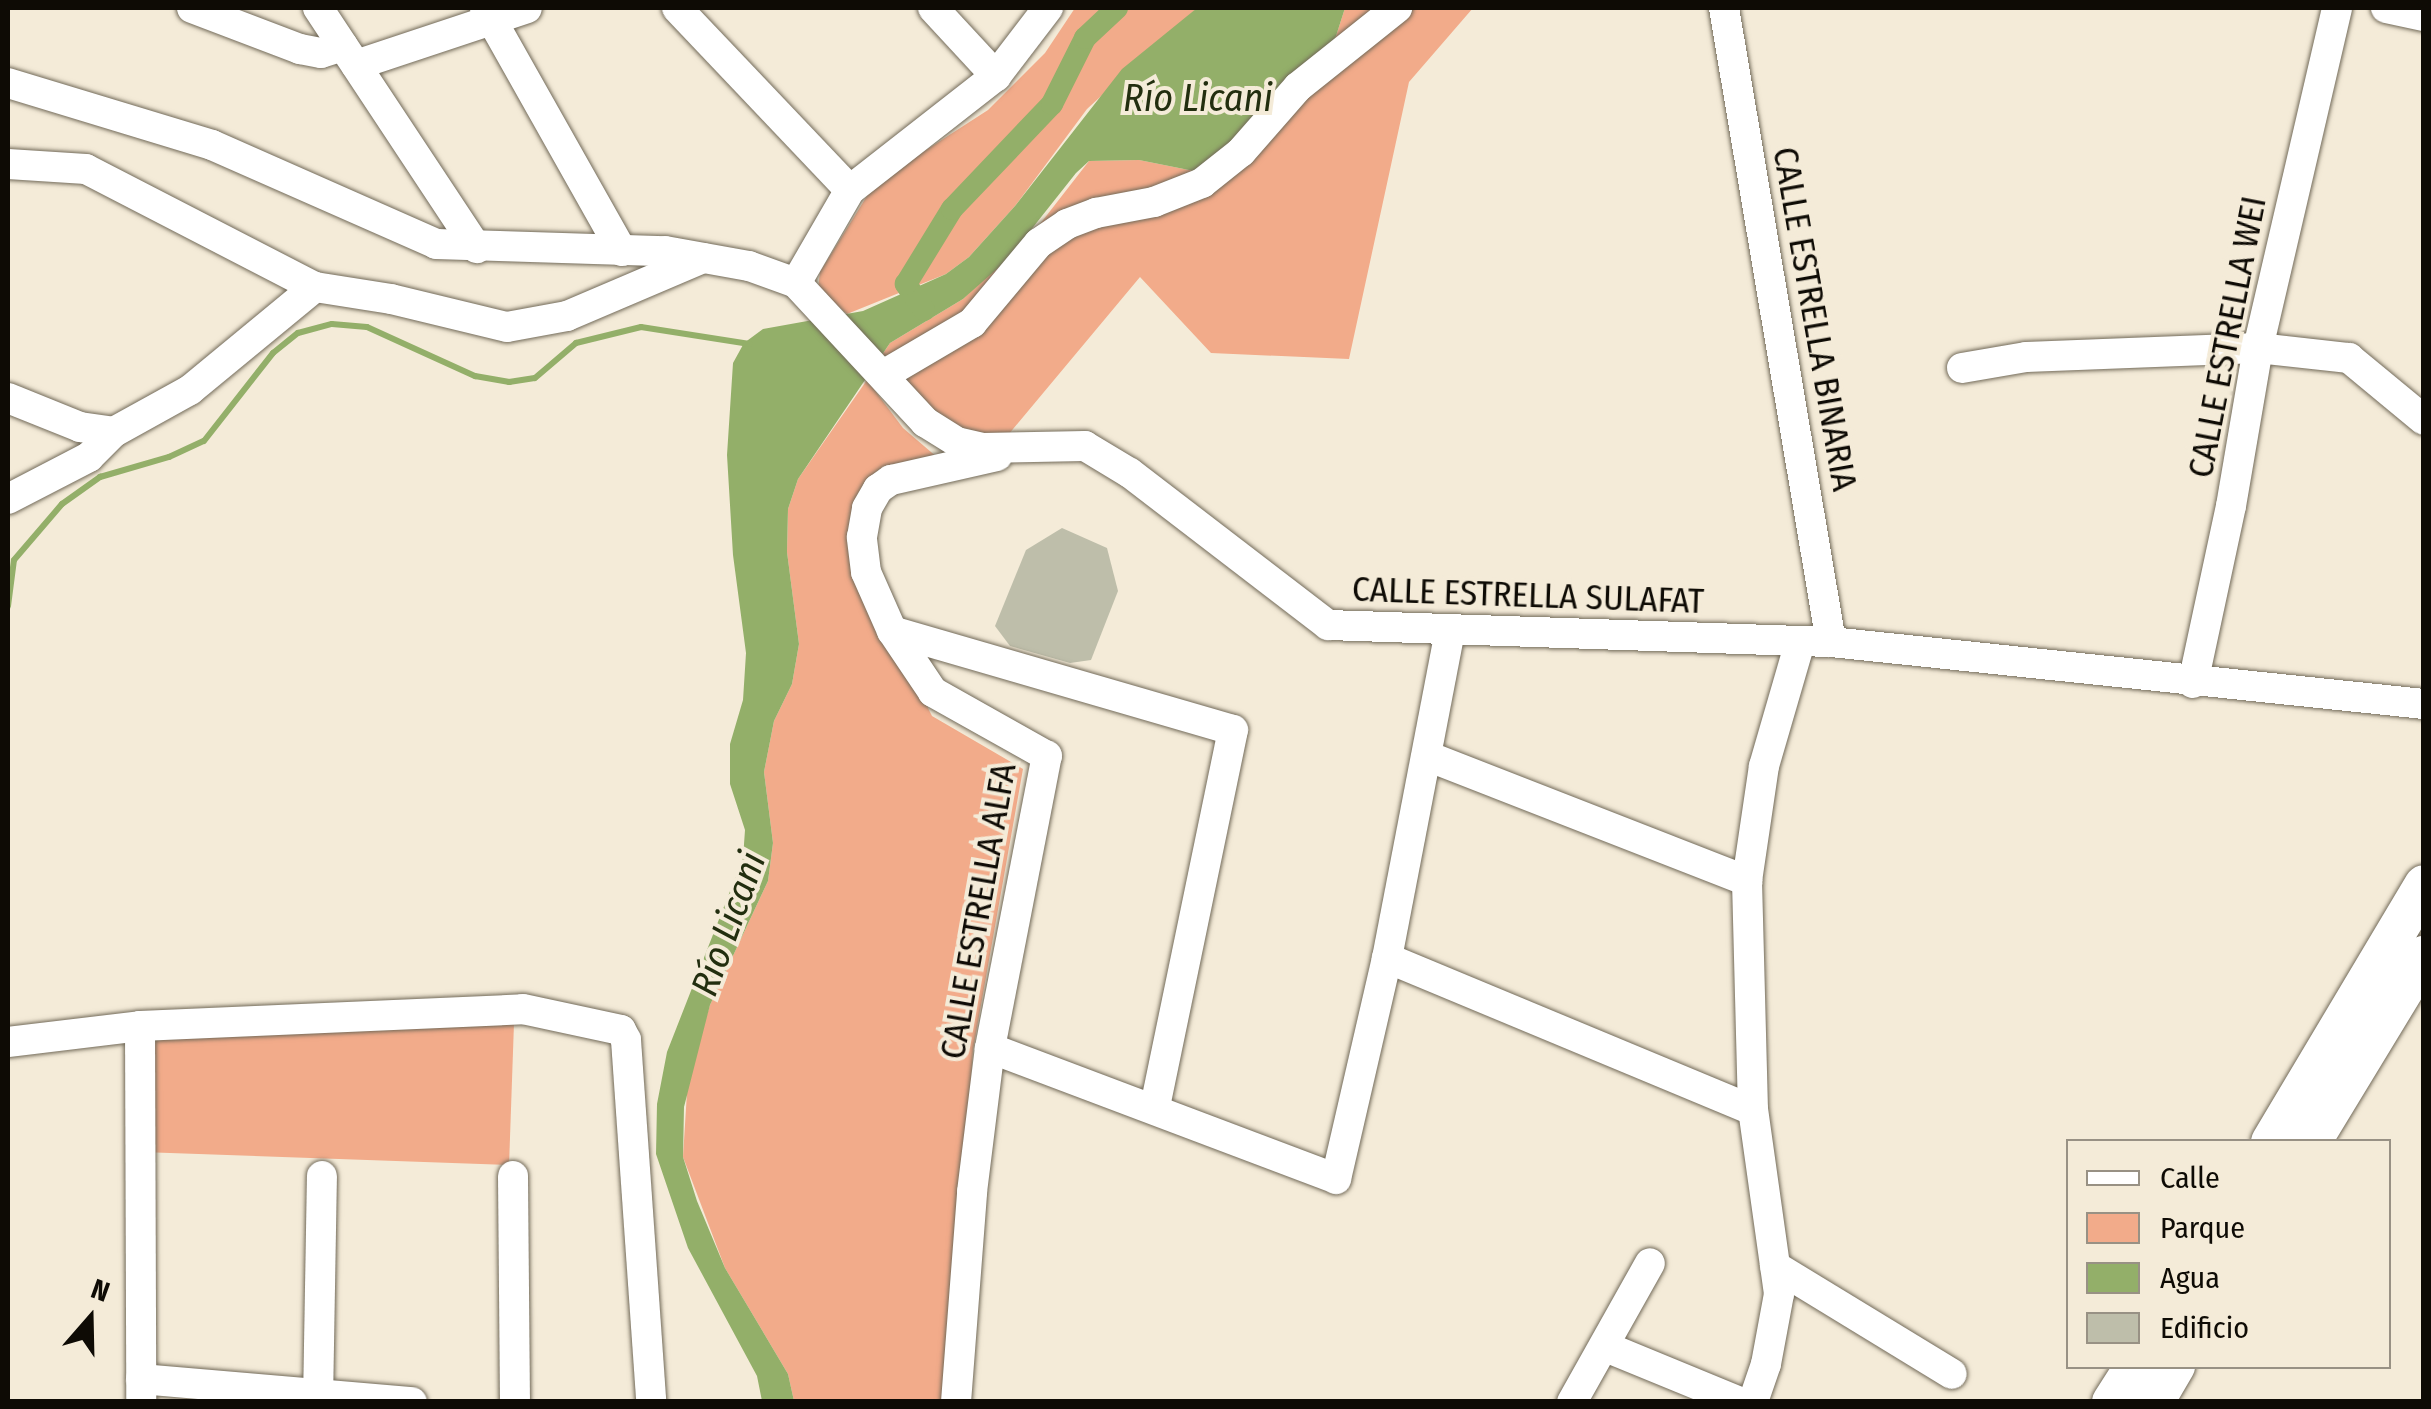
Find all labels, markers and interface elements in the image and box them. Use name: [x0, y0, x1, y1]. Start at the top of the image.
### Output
water label: Río Licani: [1123, 76, 1273, 122]
street label: CALLE ESTRELLA BINARIA: [1764, 144, 1866, 494]
street label: CALLE ESTRELLA WEI: [2179, 193, 2275, 481]
street label: CALLE ESTRELLA SULAFAT: [1351, 568, 1705, 622]
street label: CALLE ESTRELLA ALFA: [931, 760, 1025, 1062]
water label: Río Licani: [682, 846, 776, 1002]
legend: [2066, 1139, 2391, 1369]
text: Calle: [2160, 1160, 2220, 1196]
text: Parque: [2160, 1210, 2245, 1246]
text: Agua: [2160, 1260, 2220, 1296]
north arrow: [40, 1269, 140, 1369]
text: N: [87, 1272, 114, 1309]
text: Edificio: [2160, 1310, 2249, 1346]

